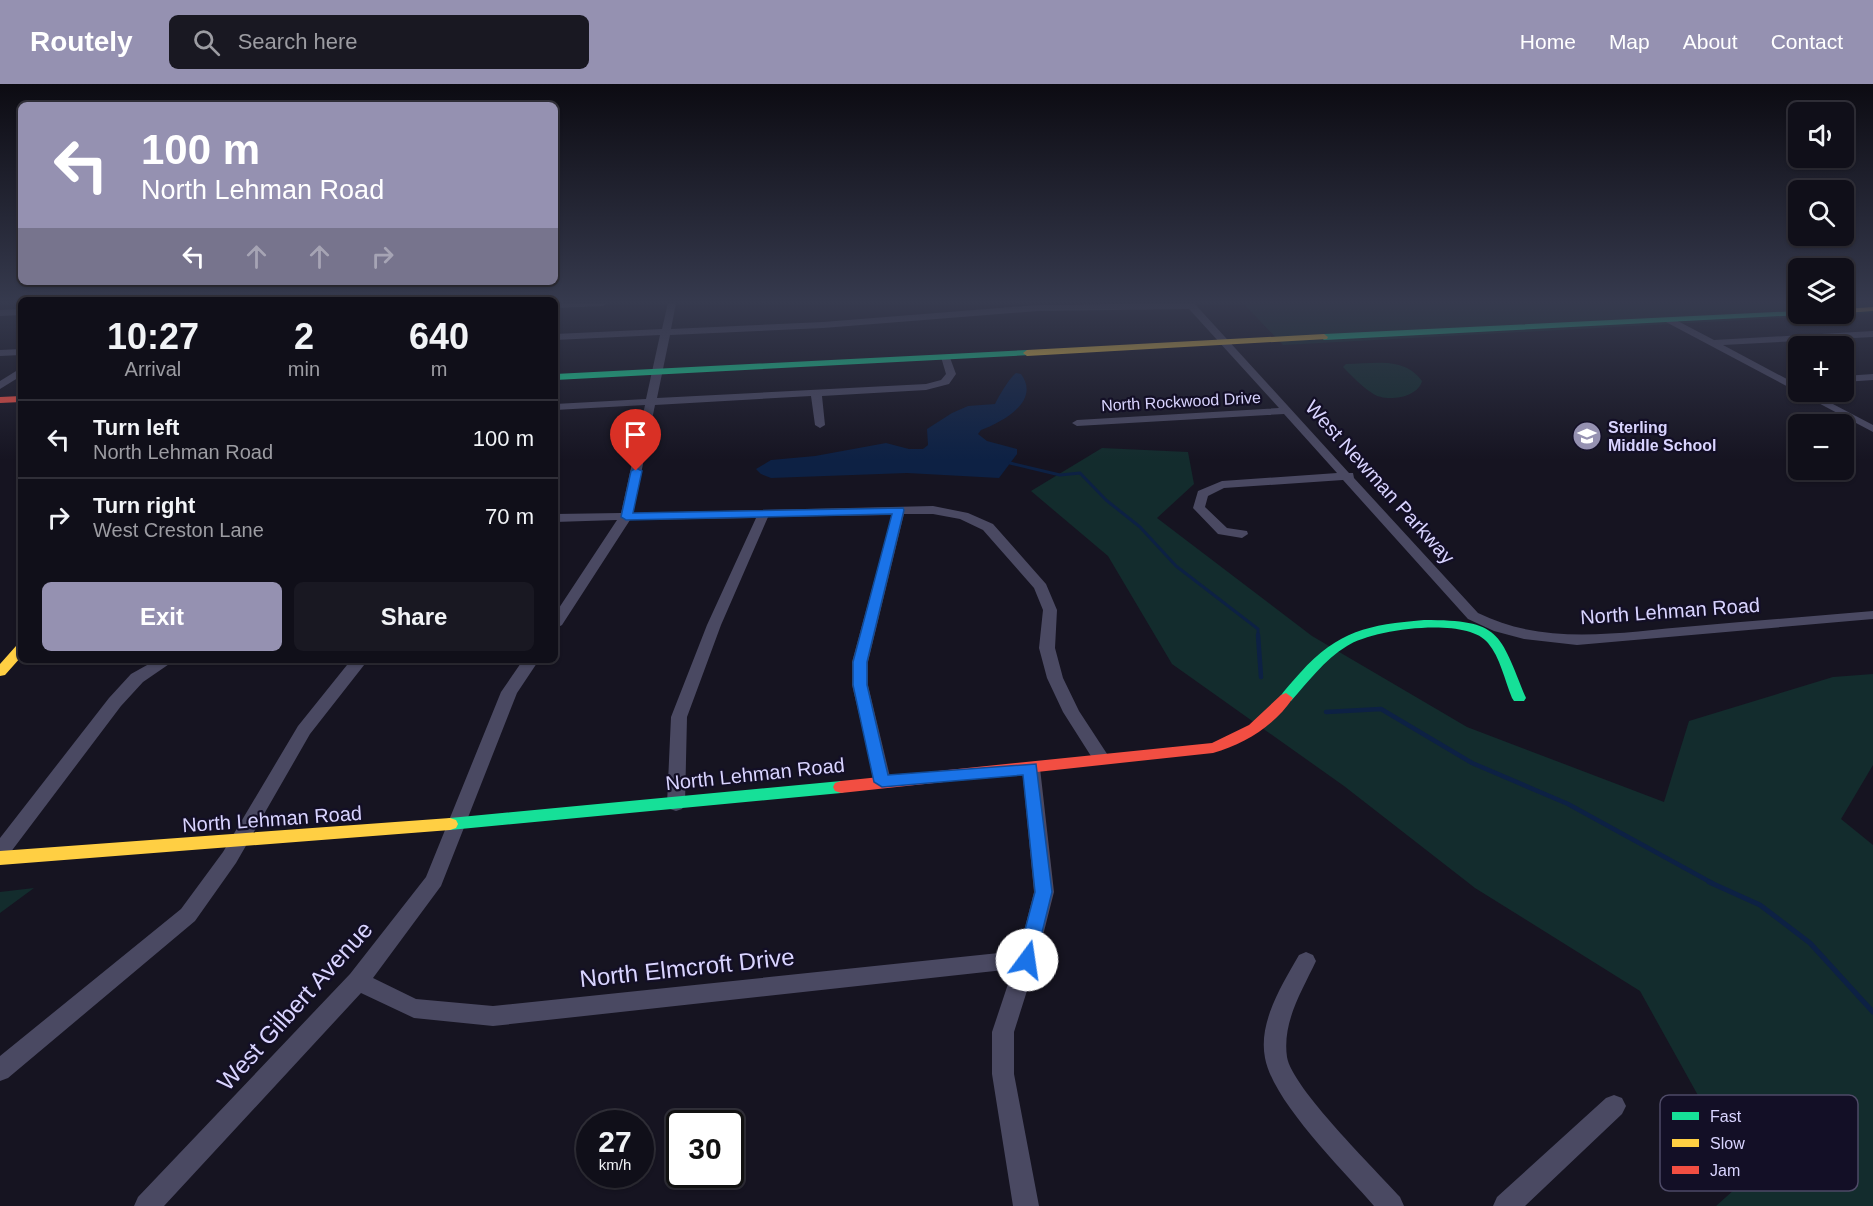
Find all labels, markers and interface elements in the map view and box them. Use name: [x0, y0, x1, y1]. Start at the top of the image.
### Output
search box: [169, 15, 589, 69]
text: Routely: [30, 26, 133, 57]
icon: search: [190, 26, 223, 59]
text: Search here: [238, 29, 358, 54]
text: Home: [1520, 30, 1576, 53]
text: Map: [1609, 30, 1650, 53]
text: About: [1683, 30, 1738, 53]
text: Contact: [1771, 30, 1843, 53]
map controls: [1788, 102, 1854, 480]
button: sound: [1788, 102, 1854, 168]
icon: left: [42, 126, 120, 204]
text: 100 m: [141, 126, 260, 173]
text: North Lehman Road: [141, 175, 384, 205]
button: search: [1788, 180, 1854, 246]
icon: left: [177, 240, 210, 273]
icon: ahead: [240, 240, 273, 273]
icon: ahead: [303, 240, 336, 273]
icon: right: [366, 240, 399, 273]
button: layers: [1788, 258, 1854, 324]
text: 10:27: [107, 316, 199, 357]
text: 2: [294, 316, 314, 357]
text: 640: [409, 316, 469, 357]
button: +: [1788, 336, 1854, 402]
text: Arrival: [125, 358, 181, 380]
text: min: [288, 358, 320, 380]
text: m: [431, 358, 447, 380]
street label: North Rockwood Drive: [1101, 389, 1261, 414]
street label: West Newman Parkway: [1301, 396, 1459, 568]
pin: [610, 409, 661, 471]
button: −: [1788, 414, 1854, 480]
text: Turn left: [93, 415, 179, 440]
icon: arrive: [619, 418, 652, 451]
place label: Sterling Middle School: [1608, 419, 1716, 454]
school or university icon: Sterling Middle School: [1571, 420, 1603, 452]
icon: left: [42, 423, 75, 456]
text: 100 m: [473, 426, 534, 451]
text: North Lehman Road: [93, 441, 273, 463]
text: Turn right: [93, 493, 195, 518]
icon: right: [42, 501, 75, 534]
text: 70 m: [485, 504, 534, 529]
text: West Creston Lane: [93, 519, 264, 541]
button: Exit: [42, 582, 282, 651]
button: Share: [294, 582, 534, 651]
street label: North Lehman Road: [1579, 594, 1761, 628]
street label: North Lehman Road: [664, 754, 846, 794]
street label: North Lehman Road: [181, 802, 363, 836]
street label: West Gilbert Avenue: [212, 916, 378, 1096]
position arrow: [995, 928, 1059, 992]
street label: North Elmcroft Drive: [578, 943, 796, 992]
legend: [1660, 1095, 1858, 1191]
text: Fast: [1710, 1108, 1742, 1125]
speed limit sign: 30: [666, 1110, 744, 1188]
text: 27: [598, 1125, 632, 1158]
text: Slow: [1710, 1135, 1745, 1152]
text: km/h: [599, 1156, 631, 1173]
text: Jam: [1710, 1162, 1740, 1179]

